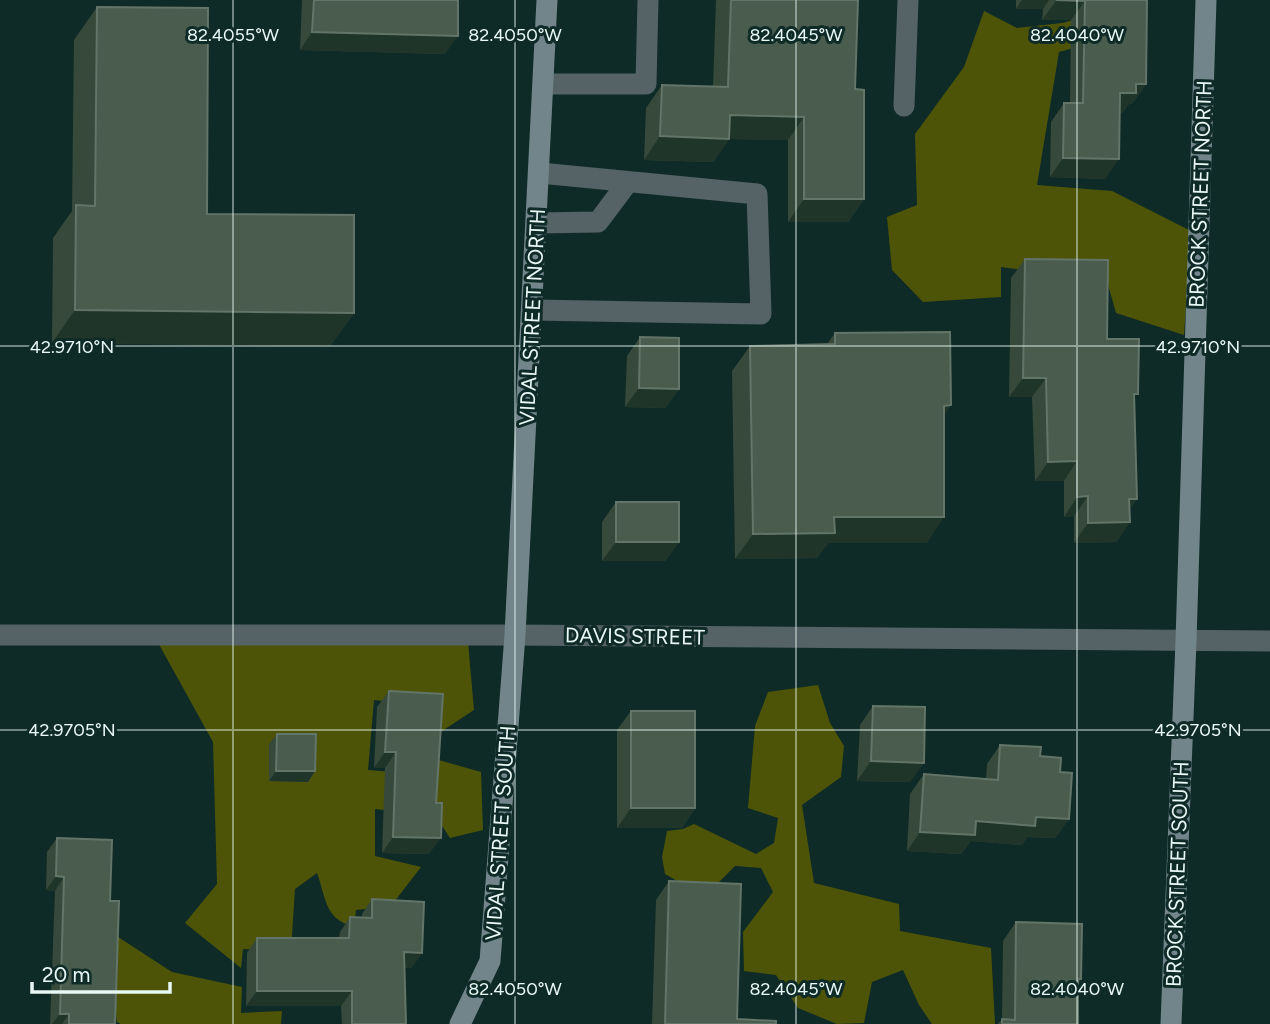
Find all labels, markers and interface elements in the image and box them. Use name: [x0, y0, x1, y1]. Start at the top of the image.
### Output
text: 82.4055°W: [187, 24, 280, 46]
text: 82.4050°W: [468, 24, 562, 46]
text: 82.4045°W: [749, 24, 843, 46]
text: 82.4040°W: [1030, 24, 1125, 46]
street label: BROCK STREET NORTH: [1184, 80, 1216, 308]
street label: VIDAL STREET NORTH: [514, 208, 550, 426]
text: 42.9710°N: [30, 336, 114, 358]
text: 42.9710°N: [1156, 336, 1240, 358]
street label: DAVIS STREET: [565, 622, 706, 650]
text: 42.9705°N: [28, 719, 116, 741]
text: 42.9705°N: [1154, 719, 1242, 741]
street label: VIDAL STREET SOUTH: [480, 725, 520, 941]
street label: BROCK STREET SOUTH: [1161, 761, 1193, 987]
scale bar: [32, 950, 170, 994]
text: 20 m: [42, 962, 90, 987]
text: 82.4050°W: [468, 978, 562, 1000]
text: 82.4045°W: [749, 978, 843, 1000]
text: 82.4040°W: [1030, 978, 1125, 1000]

